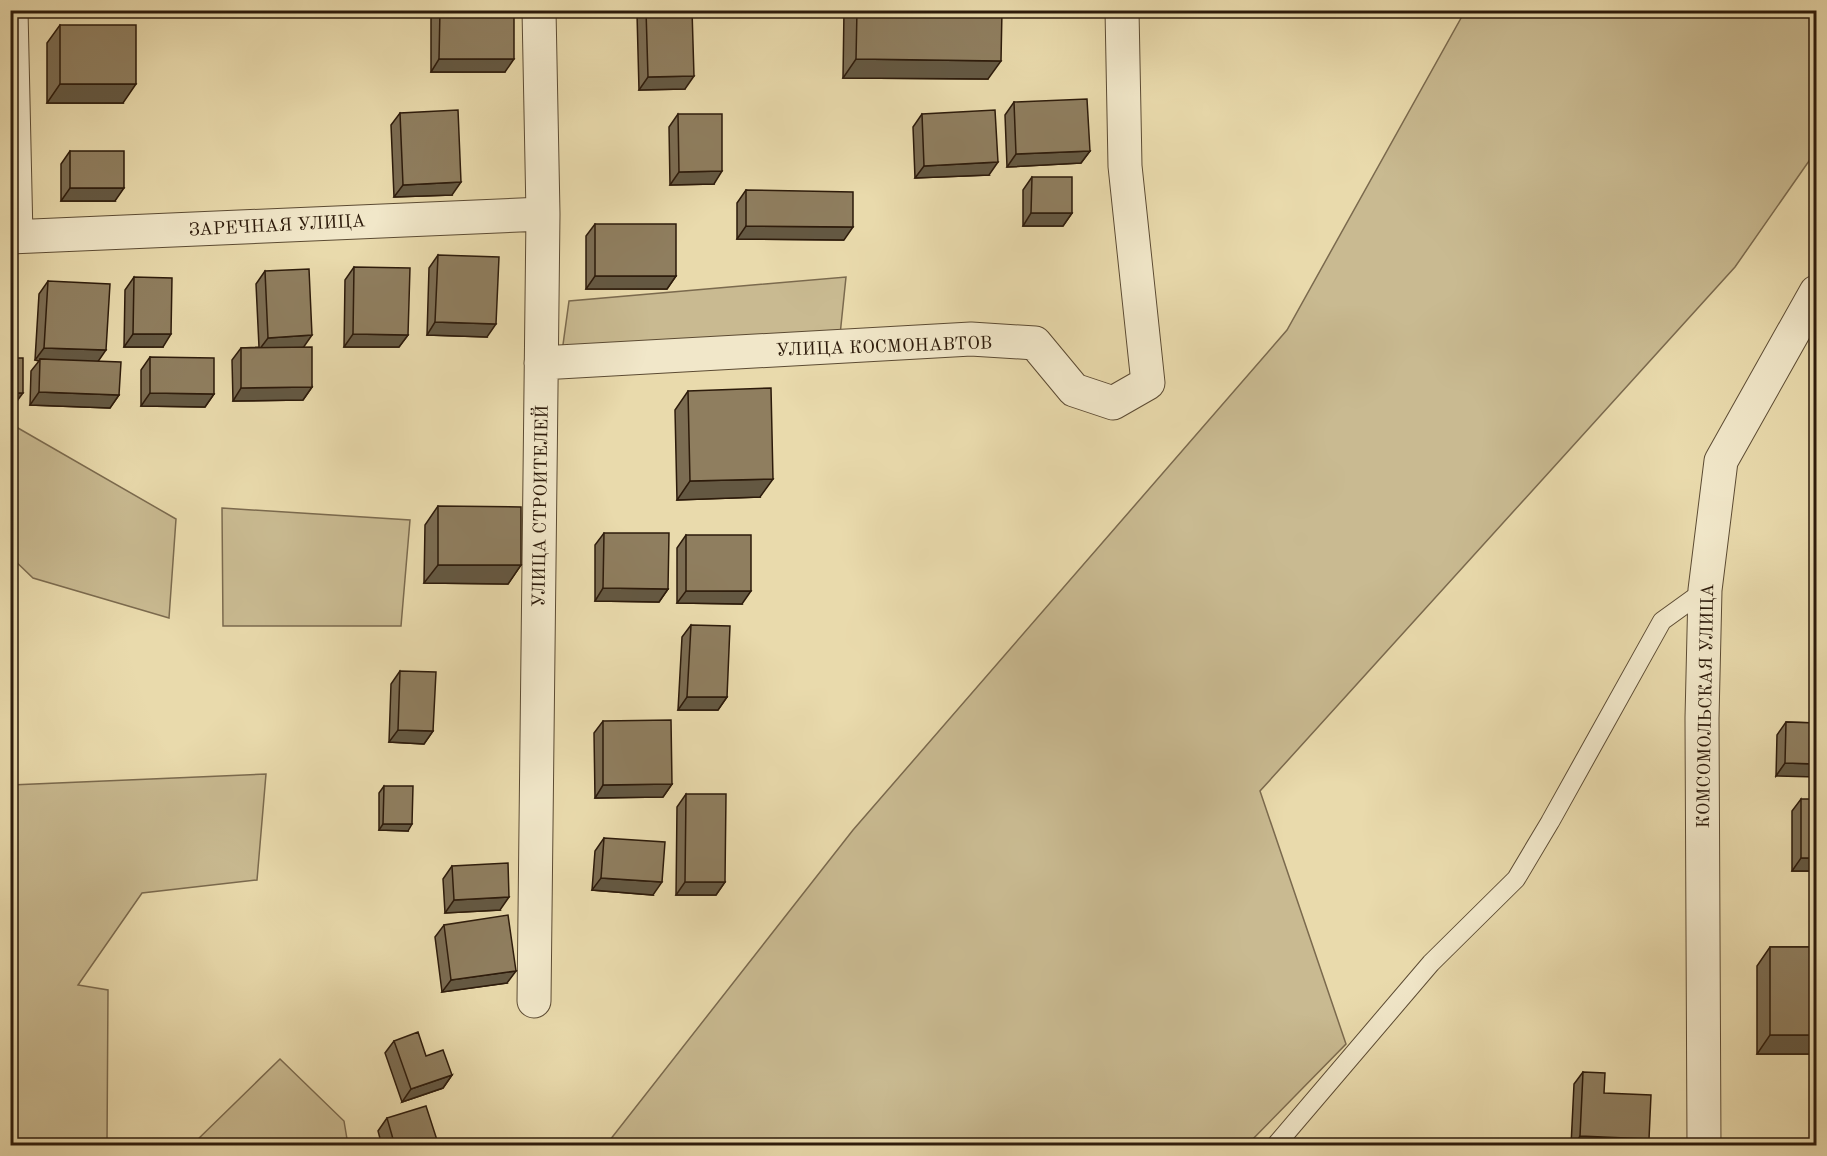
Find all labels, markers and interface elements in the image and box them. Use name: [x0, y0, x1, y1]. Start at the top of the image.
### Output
street label: ЗАРЕЧНАЯ УЛИЦА: [188, 212, 366, 240]
street label: УЛИЦА КОСМОНАВТОВ: [776, 334, 993, 360]
street label: УЛИЦА СТРОИТЕЛЕЙ: [526, 404, 552, 607]
street label: КОМСОМОЛЬСКАЯ УЛИЦА: [1695, 583, 1717, 829]

